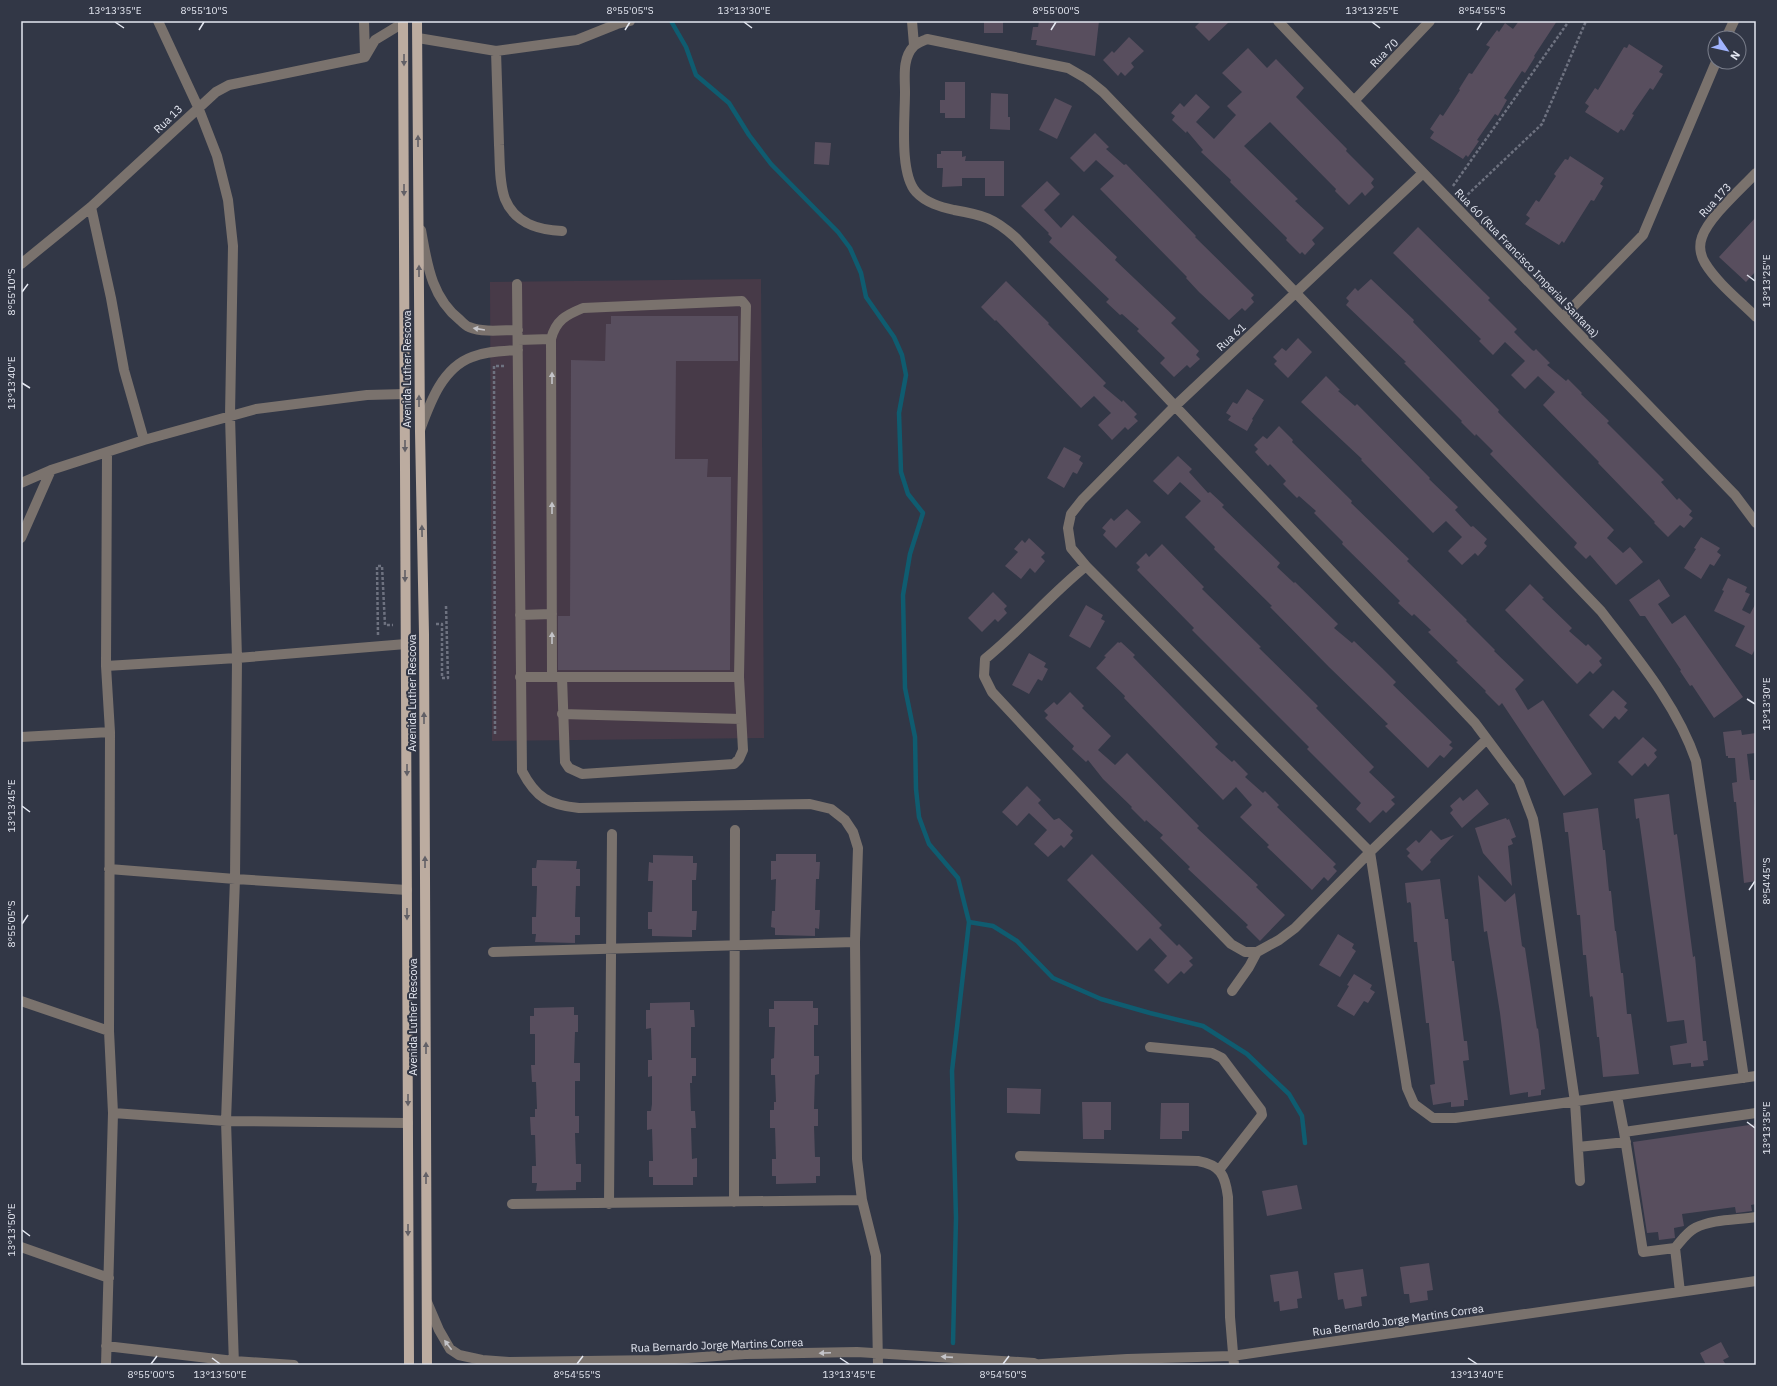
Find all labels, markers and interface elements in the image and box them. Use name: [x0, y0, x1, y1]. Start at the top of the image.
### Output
text: 13°13'35"E: [88, 4, 142, 17]
text: 8°55'10"S: [180, 4, 228, 17]
text: 8°55'05"S: [606, 4, 654, 17]
text: 13°13'30"E: [717, 4, 771, 17]
text: 8°55'00"S: [1032, 4, 1080, 17]
text: 13°13'25"E: [1345, 4, 1399, 17]
text: 8°54'55"S: [1458, 4, 1506, 17]
north arrow: [1707, 30, 1747, 70]
street label: Rua 70: [1367, 36, 1401, 70]
text: N: [1727, 48, 1743, 63]
one-way arrow: [400, 54, 407, 66]
street label: Rua 13: [151, 102, 185, 136]
one-way arrow: [415, 134, 421, 147]
street label: Rua 173: [1696, 180, 1734, 220]
one-way arrow: [401, 184, 407, 197]
street label: Rua 60 (Rua Francisco Imperial Santana): [1452, 186, 1602, 340]
text: 13°13'25"E: [1760, 254, 1773, 308]
one-way arrow: [416, 264, 422, 277]
text: 8°55'10"S: [5, 268, 18, 316]
street label: Avenida Luther Rescova: [400, 310, 414, 428]
street label: Rua 61: [1213, 320, 1249, 354]
one-way arrow: [473, 326, 485, 332]
text: 13°13'40"E: [5, 356, 18, 410]
one-way arrow: [549, 371, 555, 384]
one-way arrow: [416, 395, 423, 407]
one-way arrow: [402, 440, 408, 453]
one-way arrow: [549, 501, 555, 514]
one-way arrow: [419, 524, 425, 537]
one-way arrow: [402, 570, 408, 583]
one-way arrow: [549, 631, 555, 644]
street label: Avenida Luther Rescova: [405, 634, 419, 752]
text: 13°13'30"E: [1760, 677, 1773, 731]
one-way arrow: [421, 711, 427, 724]
one-way arrow: [404, 764, 410, 777]
text: 13°13'45"E: [5, 779, 18, 833]
one-way arrow: [422, 855, 428, 868]
text: 8°54'45"S: [1760, 857, 1773, 905]
text: 8°55'05"S: [5, 900, 18, 948]
one-way arrow: [404, 908, 410, 921]
street label: Avenida Luther Rescova: [406, 958, 420, 1076]
one-way arrow: [423, 1041, 429, 1054]
one-way arrow: [405, 1094, 411, 1107]
text: 13°13'35"E: [1760, 1101, 1773, 1155]
one-way arrow: [423, 1171, 429, 1184]
text: 13°13'50"E: [5, 1203, 18, 1257]
one-way arrow: [405, 1224, 411, 1237]
street label: Rua Bernardo Jorge Martins Correa: [1311, 1301, 1485, 1339]
street label: Rua Bernardo Jorge Martins Correa: [630, 1335, 804, 1355]
one-way arrow: [444, 1340, 452, 1351]
one-way arrow: [818, 1350, 831, 1356]
one-way arrow: [941, 1354, 953, 1361]
text: 8°55'00"S: [127, 1368, 175, 1381]
text: 13°13'50"E: [193, 1368, 247, 1381]
text: 8°54'55"S: [553, 1368, 601, 1381]
text: 13°13'45"E: [822, 1368, 876, 1381]
text: 8°54'50"S: [979, 1368, 1027, 1381]
text: 13°13'40"E: [1450, 1368, 1504, 1381]

